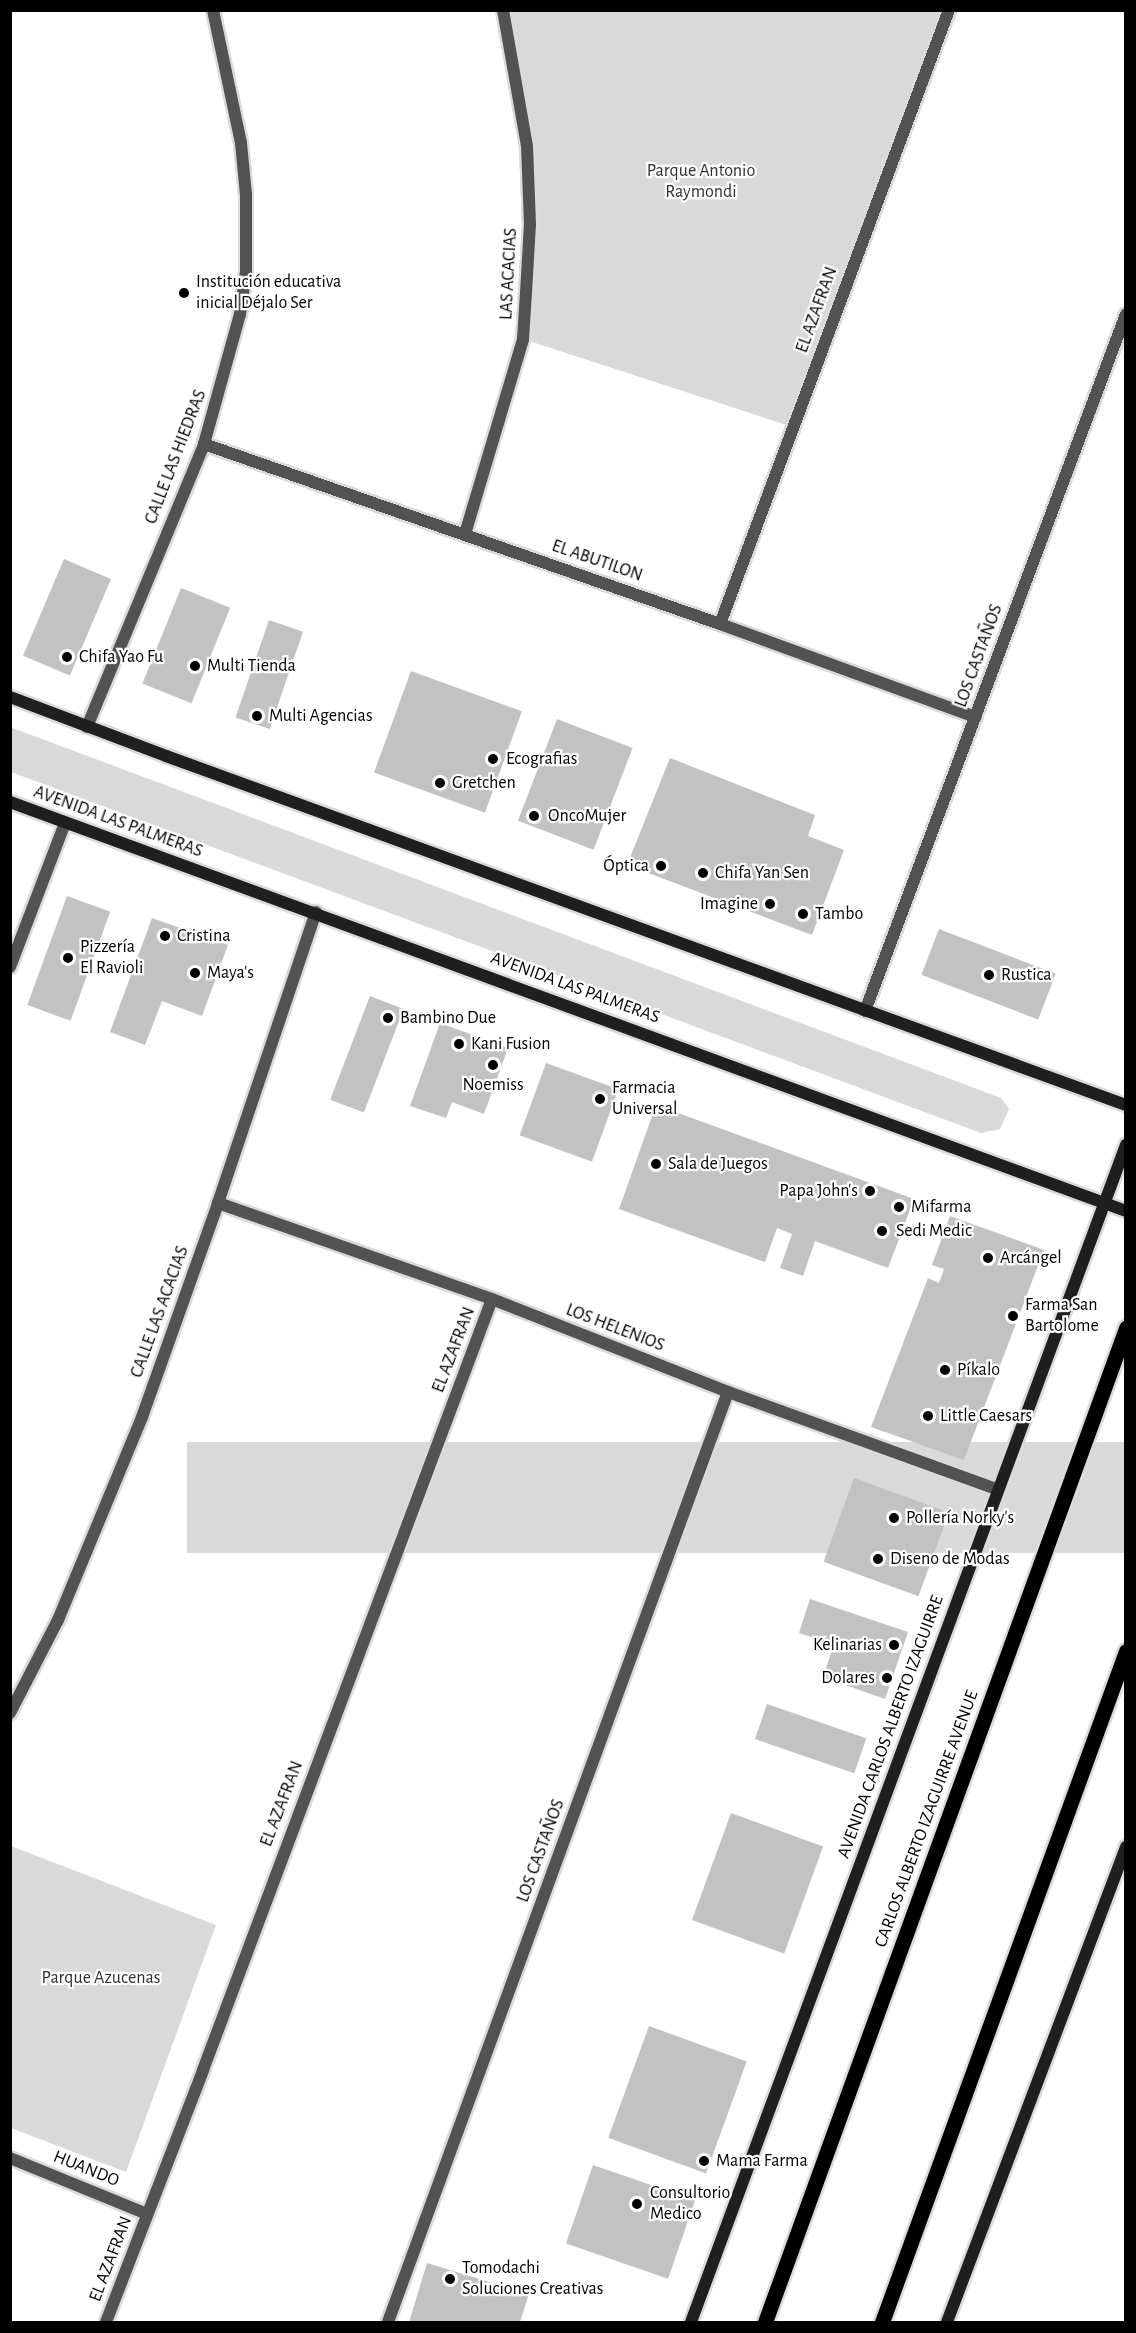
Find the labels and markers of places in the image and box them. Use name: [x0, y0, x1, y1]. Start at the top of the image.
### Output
place label: Institución educativa inicial Déjalo Ser: [196, 272, 341, 314]
marker: Institución educativa inicial Déjalo Ser: [177, 286, 191, 300]
place label: Chifa Yao Fu: [79, 646, 163, 668]
marker: Chifa Yao Fu: [60, 650, 74, 664]
place label: Multi Tienda: [207, 655, 296, 677]
marker: Multi Tienda: [188, 659, 202, 673]
place label: Multi Agencias: [269, 705, 373, 727]
marker: Multi Agencias: [250, 709, 264, 723]
place label: Ecografias: [506, 748, 577, 770]
marker: Ecografias: [484, 750, 502, 768]
place label: Gretchen: [452, 772, 516, 794]
marker: Gretchen: [433, 776, 447, 790]
place label: OncoMujer: [548, 805, 626, 827]
marker: OncoMujer: [525, 807, 543, 825]
place label: Óptica: [603, 855, 649, 877]
marker: Óptica: [654, 859, 668, 873]
place label: Chifa Yan Sen: [715, 862, 809, 884]
marker: Chifa Yan Sen: [696, 866, 710, 880]
place label: Imagine: [700, 893, 758, 915]
marker: Imagine: [763, 897, 777, 911]
place label: Tambo: [815, 903, 863, 925]
marker: Tambo: [796, 907, 810, 921]
place label: Cristina: [177, 925, 231, 947]
marker: Cristina: [158, 929, 172, 943]
place label: Pizzería El Ravioli: [80, 937, 143, 980]
marker: Pizzería El Ravioli: [61, 951, 75, 965]
place label: Maya's: [207, 962, 254, 984]
place label: Rustica: [1001, 964, 1052, 986]
marker: Maya's: [188, 966, 202, 980]
marker: Rustica: [982, 968, 996, 982]
place label: Bambino Due: [400, 1007, 496, 1029]
marker: Bambino Due: [381, 1011, 395, 1025]
place label: Kani Fusion: [471, 1033, 551, 1055]
marker: Kani Fusion: [452, 1037, 466, 1051]
marker: Noemiss: [486, 1058, 500, 1072]
place label: Noemiss: [462, 1074, 524, 1096]
place label: Farmacia Universal: [612, 1078, 677, 1120]
marker: Farmacia Universal: [593, 1092, 607, 1106]
place label: Sala de Juegos: [668, 1153, 768, 1175]
marker: Sala de Juegos: [649, 1157, 663, 1171]
place label: Papa John's: [779, 1180, 858, 1202]
marker: Papa John's: [863, 1184, 877, 1198]
place label: Mifarma: [911, 1196, 971, 1218]
marker: Mifarma: [892, 1200, 906, 1214]
place label: Sedi Medic: [896, 1220, 972, 1242]
marker: Sedi Medic: [873, 1222, 891, 1240]
place label: Arcángel: [1000, 1247, 1062, 1269]
marker: Arcángel: [981, 1251, 995, 1265]
place label: Farma San Bartolome: [1025, 1295, 1099, 1338]
marker: Farma San Bartolome: [1006, 1309, 1020, 1323]
place label: Píkalo: [957, 1359, 1000, 1381]
marker: Píkalo: [938, 1363, 952, 1377]
place label: Little Caesars: [940, 1405, 1032, 1427]
marker: Little Caesars: [921, 1409, 935, 1423]
place label: Pollería Norky's: [906, 1507, 1014, 1529]
marker: Pollería Norky's: [887, 1511, 901, 1525]
place label: Diseno de Modas: [890, 1548, 1010, 1570]
marker: Diseno de Modas: [871, 1552, 885, 1566]
place label: Kelinarias: [813, 1634, 882, 1656]
marker: Kelinarias: [887, 1638, 901, 1652]
place label: Dolares: [821, 1667, 875, 1689]
marker: Dolares: [880, 1671, 894, 1685]
place label: Mama Farma: [716, 2150, 808, 2172]
marker: Mama Farma: [697, 2154, 711, 2168]
place label: Consultorio Medico: [650, 2183, 730, 2226]
marker: Consultorio Medico: [628, 2195, 646, 2213]
place label: Tomodachi Soluciones Creativas: [462, 2258, 604, 2300]
marker: Tomodachi Soluciones Creativas: [443, 2272, 457, 2286]

